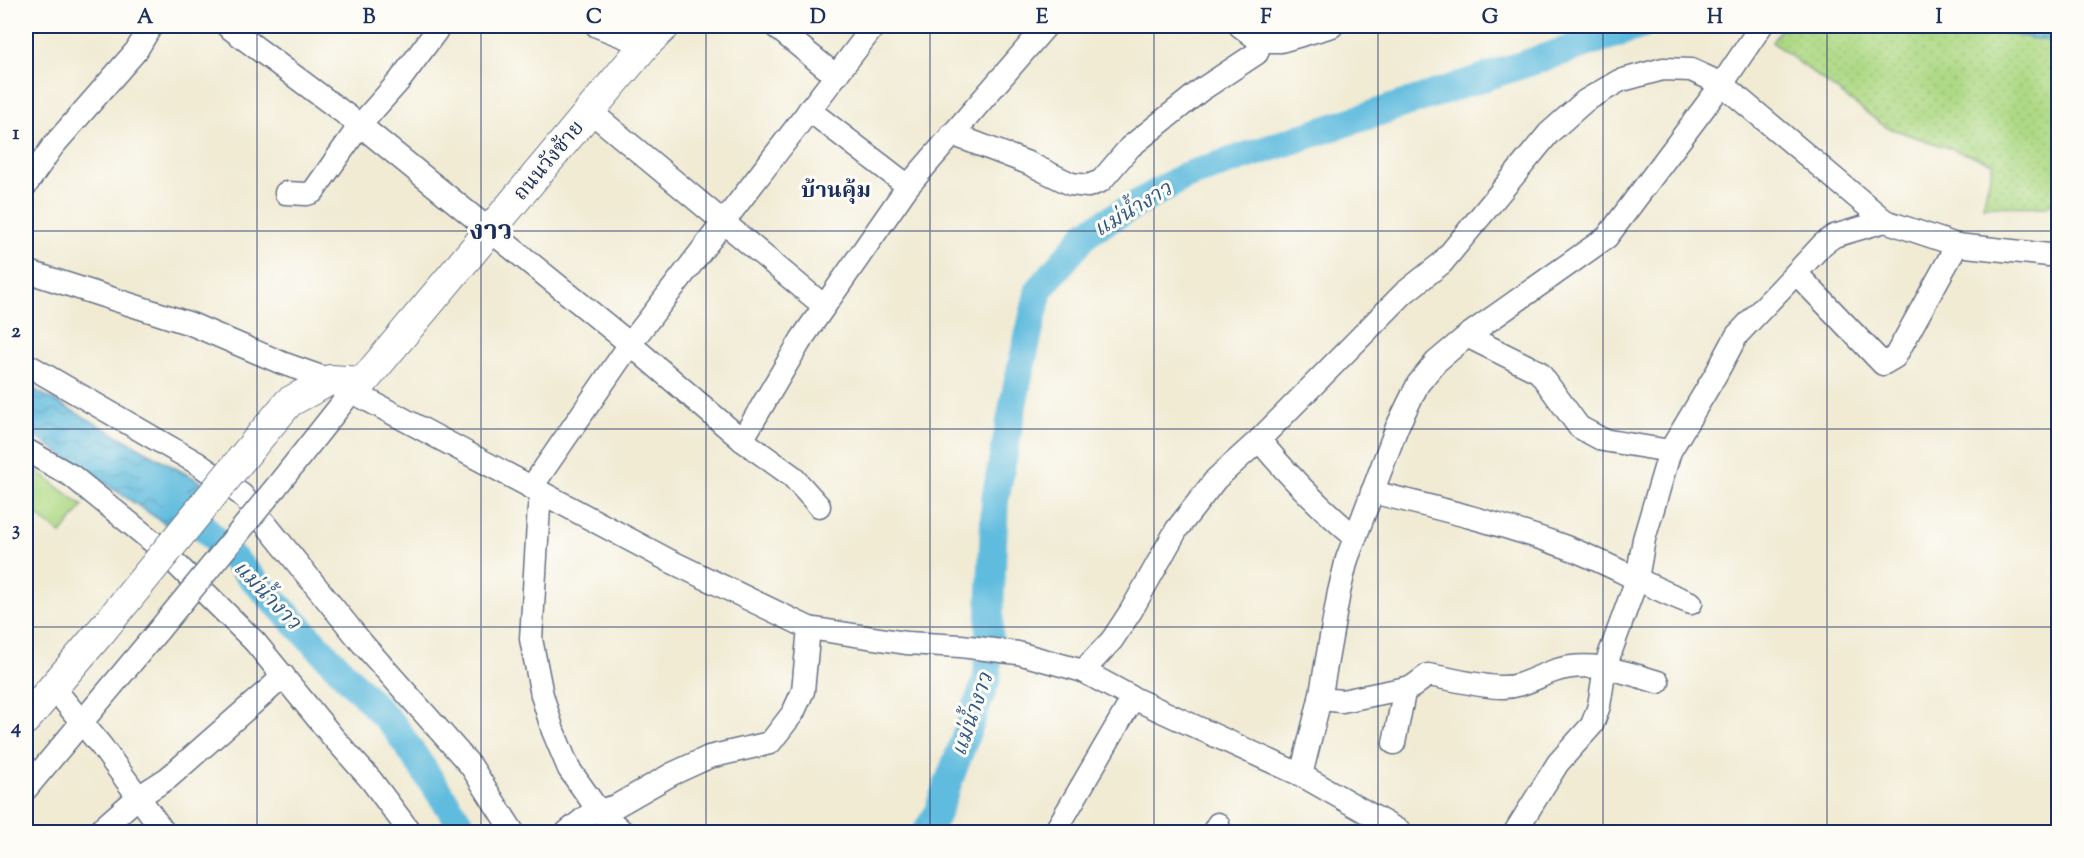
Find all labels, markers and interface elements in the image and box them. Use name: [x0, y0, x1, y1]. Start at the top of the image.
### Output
text: A: [137, 4, 154, 33]
text: B: [363, 4, 376, 33]
text: C: [586, 4, 602, 33]
text: D: [810, 4, 826, 33]
text: E: [1036, 4, 1049, 33]
text: F: [1260, 4, 1272, 33]
text: G: [1482, 4, 1499, 33]
text: H: [1707, 4, 1723, 33]
text: I: [1936, 4, 1943, 33]
street label: ถนนวังซ้าย: [507, 115, 592, 208]
text: 1: [13, 120, 20, 149]
water label: แม่น้ำงาว: [1087, 172, 1179, 247]
district label: บ้านคุ้ม: [801, 176, 871, 208]
district label: งาว: [470, 213, 512, 252]
text: 2: [11, 318, 21, 347]
text: 3: [12, 516, 20, 545]
water label: แม่น้ำงาว: [224, 552, 310, 639]
water label: แม่น้ำงาว: [942, 667, 1003, 761]
text: 4: [10, 714, 21, 743]

